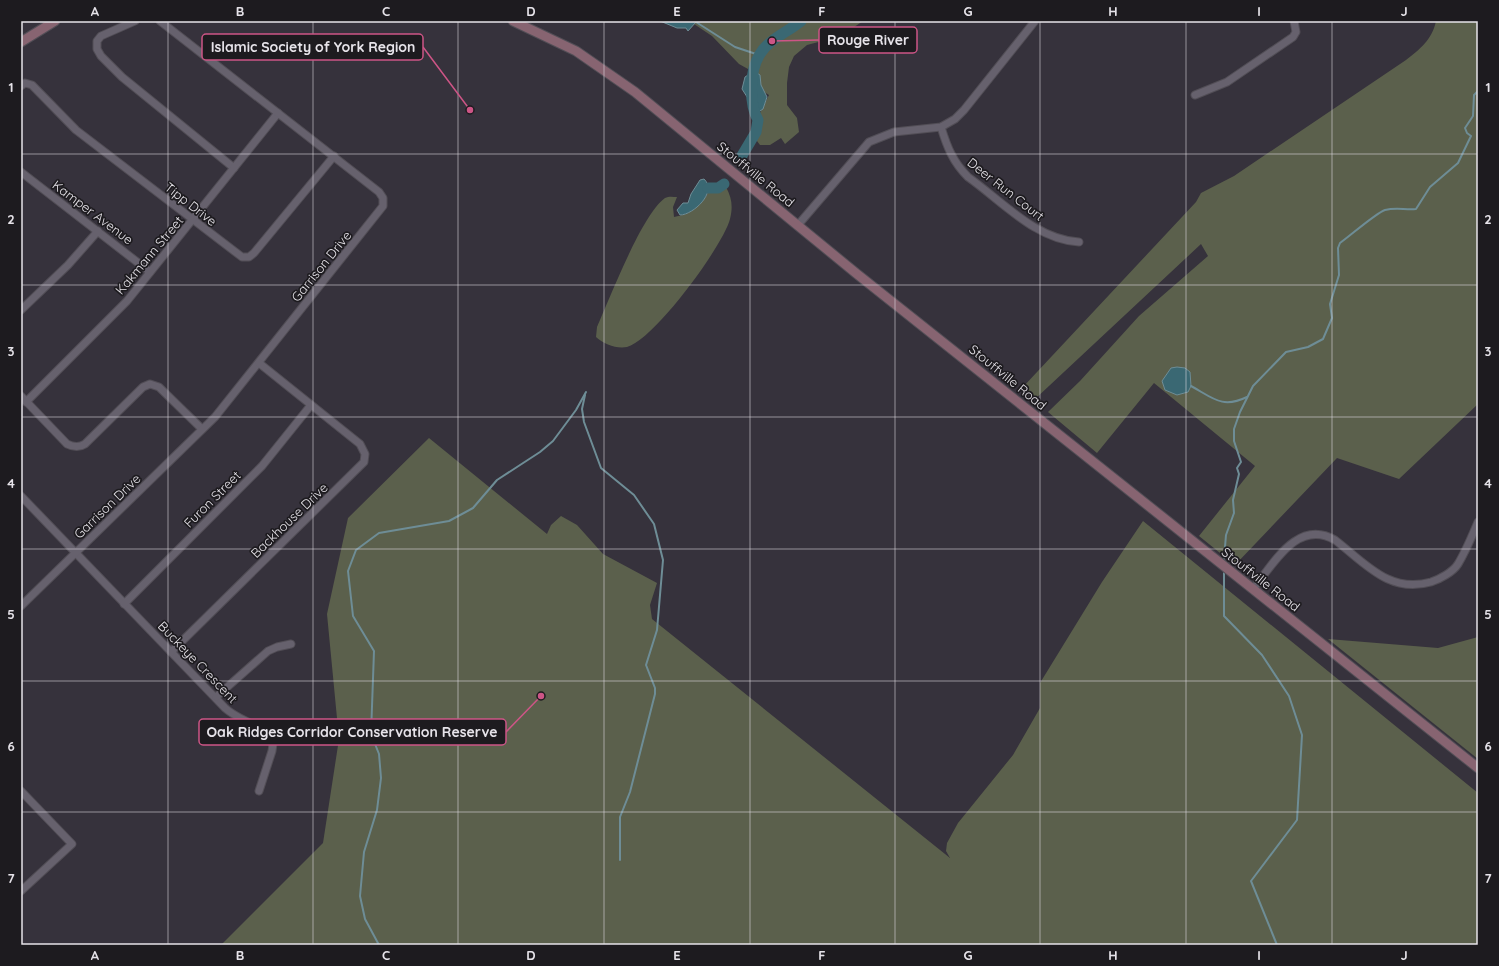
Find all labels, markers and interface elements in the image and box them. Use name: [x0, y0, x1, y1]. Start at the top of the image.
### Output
text: A: [91, 3, 100, 19]
text: B: [236, 3, 244, 19]
text: C: [382, 3, 390, 19]
text: D: [526, 3, 536, 19]
text: E: [673, 3, 681, 19]
text: F: [818, 3, 826, 19]
text: G: [963, 3, 973, 19]
text: H: [1108, 3, 1118, 19]
text: I: [1257, 3, 1261, 19]
text: J: [1400, 3, 1408, 19]
callout: Rouge River: [819, 27, 917, 53]
text: Rouge River: [827, 31, 909, 49]
callout: Islamic Society of York Region: [202, 34, 423, 60]
text: Islamic Society of York Region: [211, 38, 415, 56]
text: 1: [8, 79, 14, 95]
text: 1: [1485, 79, 1491, 95]
street label: Stouffville Road: [714, 138, 798, 210]
street label: Deer Run Court: [964, 154, 1048, 224]
street label: Kamper Avenue: [50, 176, 136, 248]
street label: Tipp Drive: [162, 179, 220, 229]
text: 2: [7, 211, 15, 227]
text: 2: [1484, 211, 1492, 227]
street label: Kakmann Street: [112, 213, 186, 297]
street label: Garrison Drive: [288, 227, 354, 305]
street label: Stouffville Road: [966, 341, 1050, 413]
text: 3: [8, 343, 15, 359]
text: 3: [1485, 343, 1492, 359]
street label: Furon Street: [180, 467, 244, 531]
street label: Garrison Drive: [70, 470, 144, 542]
text: 4: [7, 475, 15, 491]
text: 4: [1484, 475, 1492, 491]
street label: Backhouse Drive: [247, 479, 331, 561]
street label: Stouffville Road: [1219, 543, 1303, 615]
text: 5: [7, 606, 15, 622]
text: 5: [1484, 606, 1492, 622]
street label: Buckeye Crescent: [155, 618, 241, 706]
callout: Oak Ridges Corridor Conservation Reserve: [199, 719, 506, 745]
text: Oak Ridges Corridor Conservation Reserve: [206, 723, 498, 741]
text: 6: [7, 738, 15, 754]
text: 6: [1484, 738, 1492, 754]
text: 7: [7, 870, 15, 886]
text: 7: [1484, 870, 1492, 886]
text: A: [91, 947, 100, 963]
text: B: [236, 947, 244, 963]
text: C: [382, 947, 390, 963]
text: D: [526, 947, 536, 963]
text: E: [673, 947, 681, 963]
text: F: [818, 947, 826, 963]
text: G: [963, 947, 973, 963]
text: H: [1108, 947, 1118, 963]
text: I: [1257, 947, 1261, 963]
text: J: [1400, 947, 1408, 963]

